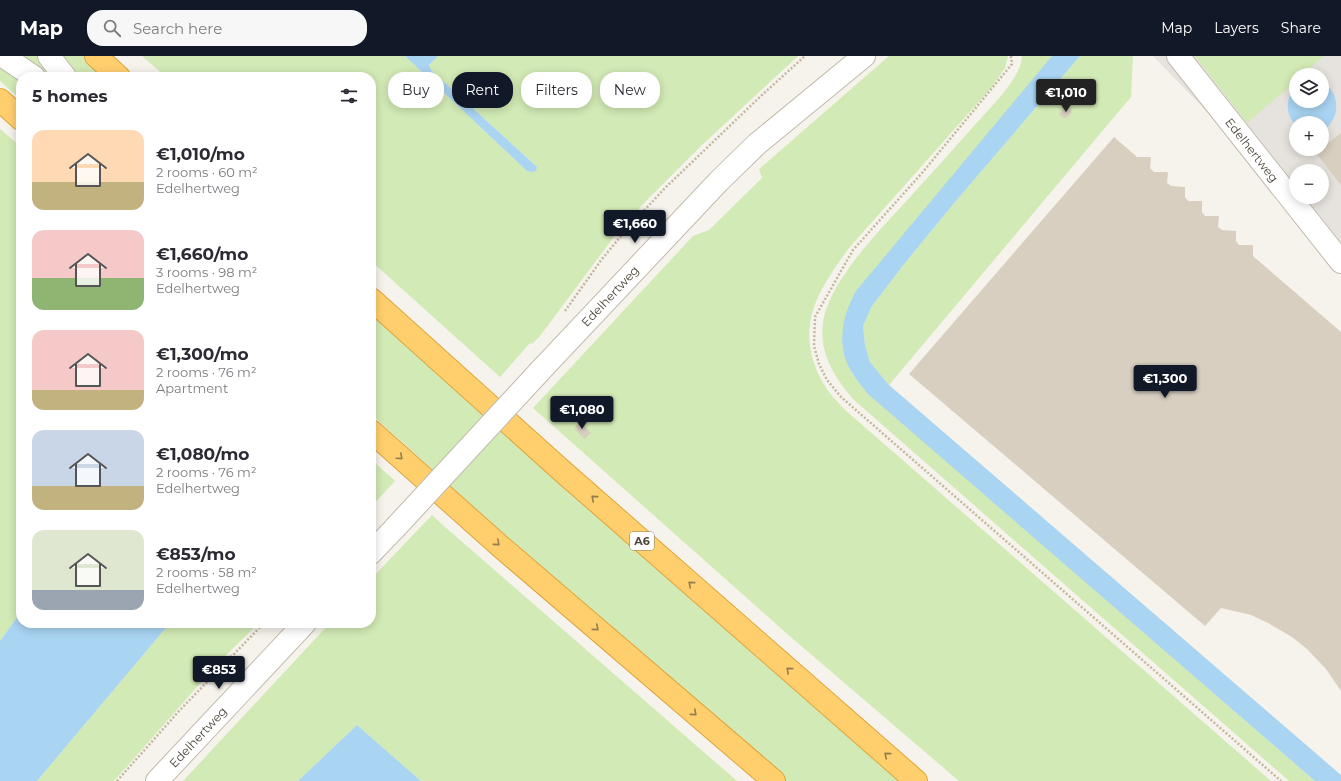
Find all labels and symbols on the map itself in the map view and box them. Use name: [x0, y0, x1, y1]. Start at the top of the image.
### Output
pin: €1,010: [1033, 79, 1099, 113]
street label: Edelhertweg: [1222, 115, 1282, 185]
pin: €1,660: [602, 210, 668, 244]
street label: Edelhertweg: [578, 263, 642, 329]
pin: €1,300: [1132, 365, 1198, 399]
pin: €1,080: [549, 396, 615, 430]
one-way arrow: [395, 452, 403, 460]
one-way arrow: [591, 496, 598, 503]
road number: A6: [630, 532, 654, 550]
one-way arrow: [492, 539, 500, 546]
one-way arrow: [688, 581, 696, 588]
one-way arrow: [591, 624, 598, 631]
pin: €853: [195, 656, 243, 690]
one-way arrow: [786, 667, 794, 674]
street label: Edelhertweg: [166, 704, 230, 770]
one-way arrow: [690, 708, 697, 715]
one-way arrow: [884, 753, 891, 760]

